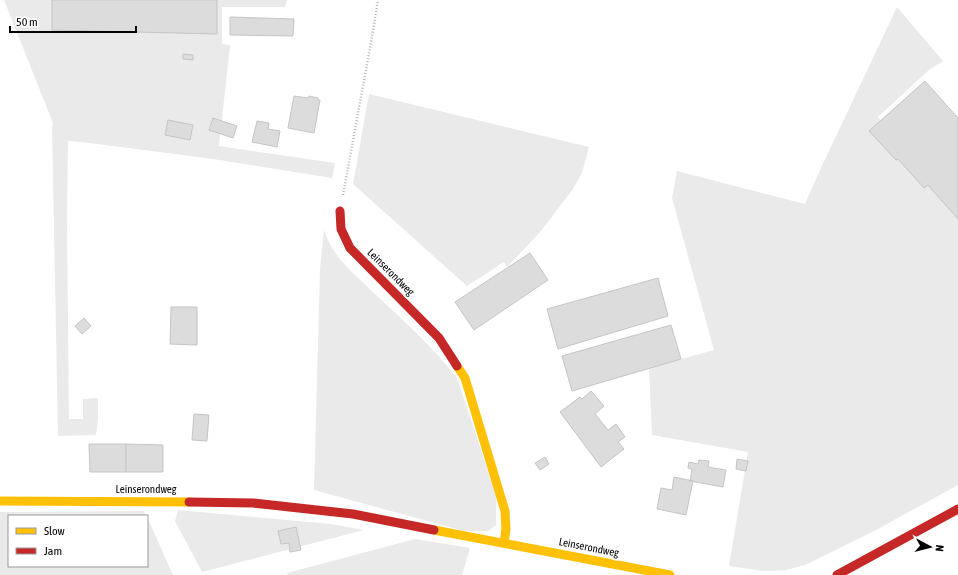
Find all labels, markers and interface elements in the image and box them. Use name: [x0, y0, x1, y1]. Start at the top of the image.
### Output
scale bar: [10, 8, 136, 34]
text: 50 m: [16, 15, 38, 29]
street label: Leinserondweg: [365, 246, 417, 298]
street label: Leinserondweg: [115, 483, 177, 495]
legend: [8, 515, 148, 567]
text: Slow: [44, 524, 65, 538]
north arrow: [910, 527, 950, 567]
street label: Leinserondweg: [558, 535, 620, 559]
text: Jam: [44, 544, 62, 558]
text: N: [934, 544, 946, 552]

